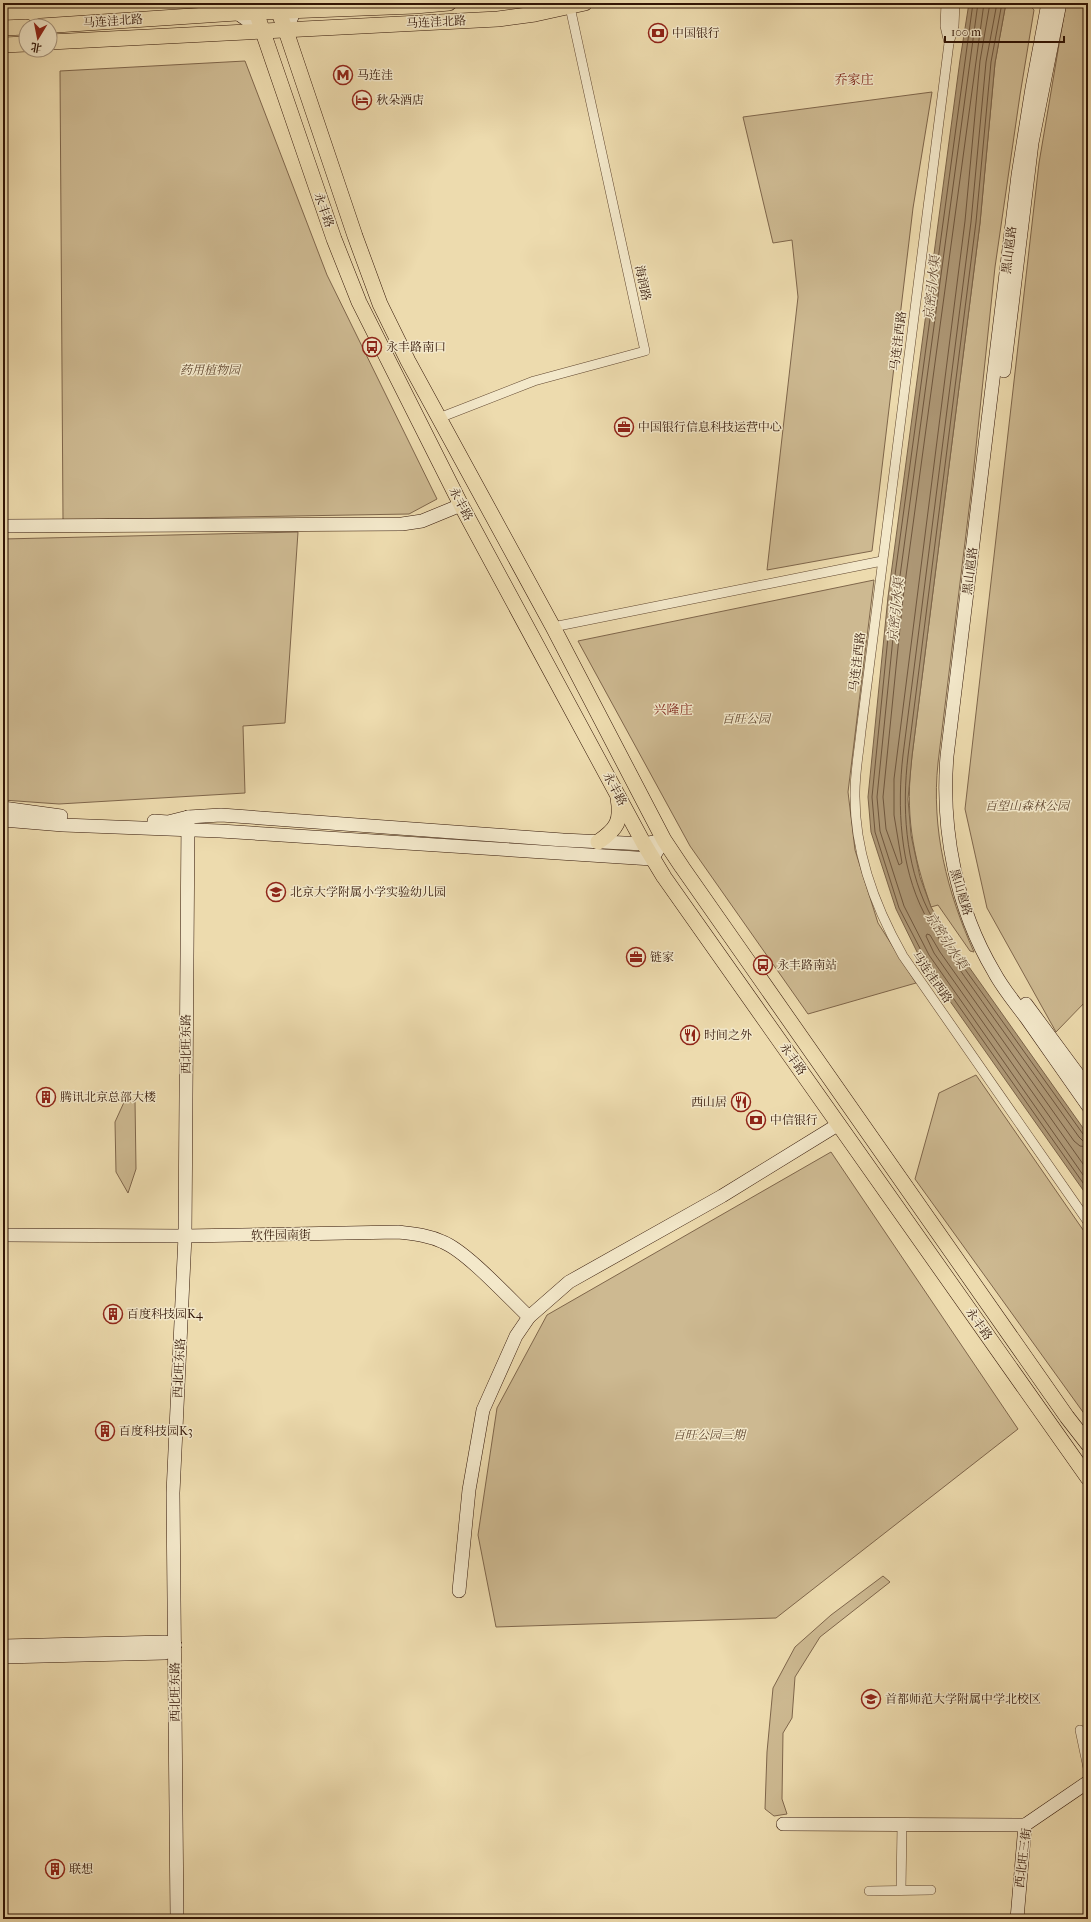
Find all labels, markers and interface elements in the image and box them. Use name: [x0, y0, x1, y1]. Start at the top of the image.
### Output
street label: 马连洼北路: [83, 12, 143, 30]
street label: 马连洼北路: [406, 13, 466, 31]
north arrow: [18, 18, 58, 58]
scale bar: [945, 18, 1064, 44]
bank icon: 中国银行: [647, 22, 669, 44]
text: 100 m: [951, 25, 981, 39]
place label: 中国银行: [672, 26, 720, 40]
text: 北: [30, 40, 43, 55]
metro station icon: 马连洼: [332, 64, 354, 86]
place label: 马连洼: [357, 68, 393, 82]
district label: 乔家庄: [834, 72, 874, 87]
hotel icon: 秋朵酒店: [351, 89, 373, 111]
place label: 秋朵酒店: [376, 93, 424, 107]
street label: 永丰路: [312, 191, 336, 229]
street label: 黑山扈路: [999, 225, 1019, 275]
water label: 京密引水渠: [921, 253, 943, 321]
street label: 海润路: [632, 264, 654, 302]
street label: 马连洼西路: [887, 310, 909, 372]
bus stop icon: 永丰路南口: [361, 336, 383, 358]
place label: 永丰路南口: [386, 340, 446, 354]
park label: 药用植物园: [180, 363, 242, 377]
office icon: 中国银行信息科技运营中心: [613, 416, 635, 438]
place label: 中国银行信息科技运营中心: [638, 420, 782, 434]
street label: 永丰路: [446, 485, 476, 523]
street label: 黑山扈路: [960, 546, 980, 596]
water label: 京密引水渠: [885, 575, 907, 643]
street label: 马连洼西路: [846, 631, 868, 693]
district label: 兴隆庄: [653, 702, 693, 717]
park label: 百旺公园: [722, 712, 772, 726]
street label: 永丰路: [600, 770, 630, 808]
park label: 百望山森林公园: [985, 799, 1071, 813]
street label: 黑山扈路: [947, 867, 975, 917]
school or university icon: 北京大学附属小学实验幼儿园: [265, 881, 287, 903]
place label: 北京大学附属小学实验幼儿园: [290, 885, 446, 899]
water label: 京密引水渠: [923, 909, 972, 973]
office icon: 链家: [625, 946, 647, 968]
street label: 马连洼西路: [909, 948, 955, 1006]
place label: 链家: [650, 950, 674, 964]
bus stop icon: 永丰路南站: [752, 954, 774, 976]
place label: 永丰路南站: [777, 958, 837, 972]
street label: 西北旺东路: [179, 1014, 193, 1074]
restaurant icon: 时间之外: [679, 1024, 701, 1046]
place label: 时间之外: [704, 1028, 752, 1042]
street label: 永丰路: [777, 1040, 809, 1078]
building icon: 腾讯北京总部大楼: [35, 1086, 57, 1108]
place label: 腾讯北京总部大楼: [60, 1090, 156, 1104]
restaurant icon: 西山居: [730, 1091, 752, 1113]
place label: 西山居: [691, 1095, 727, 1109]
bank icon: 中信银行: [745, 1109, 767, 1131]
place label: 中信银行: [770, 1113, 818, 1127]
street label: 软件园南街: [251, 1227, 312, 1243]
building icon: 百度科技园K4: [102, 1303, 124, 1325]
street label: 永丰路: [963, 1305, 995, 1343]
place label: 百度科技园K4: [127, 1307, 204, 1321]
street label: 西北旺东路: [170, 1338, 188, 1398]
building icon: 百度科技园K3: [94, 1420, 116, 1442]
place label: 百度科技园K3: [119, 1424, 193, 1438]
park label: 百旺公园三期: [673, 1428, 747, 1442]
street label: 西北旺东路: [168, 1662, 182, 1722]
school or university icon: 首都师范大学附属中学北校区: [860, 1688, 882, 1710]
place label: 首都师范大学附属中学北校区: [885, 1692, 1041, 1706]
street label: 西北旺三街: [1012, 1826, 1034, 1889]
building icon: 联想: [44, 1858, 66, 1880]
place label: 联想: [69, 1862, 93, 1876]

